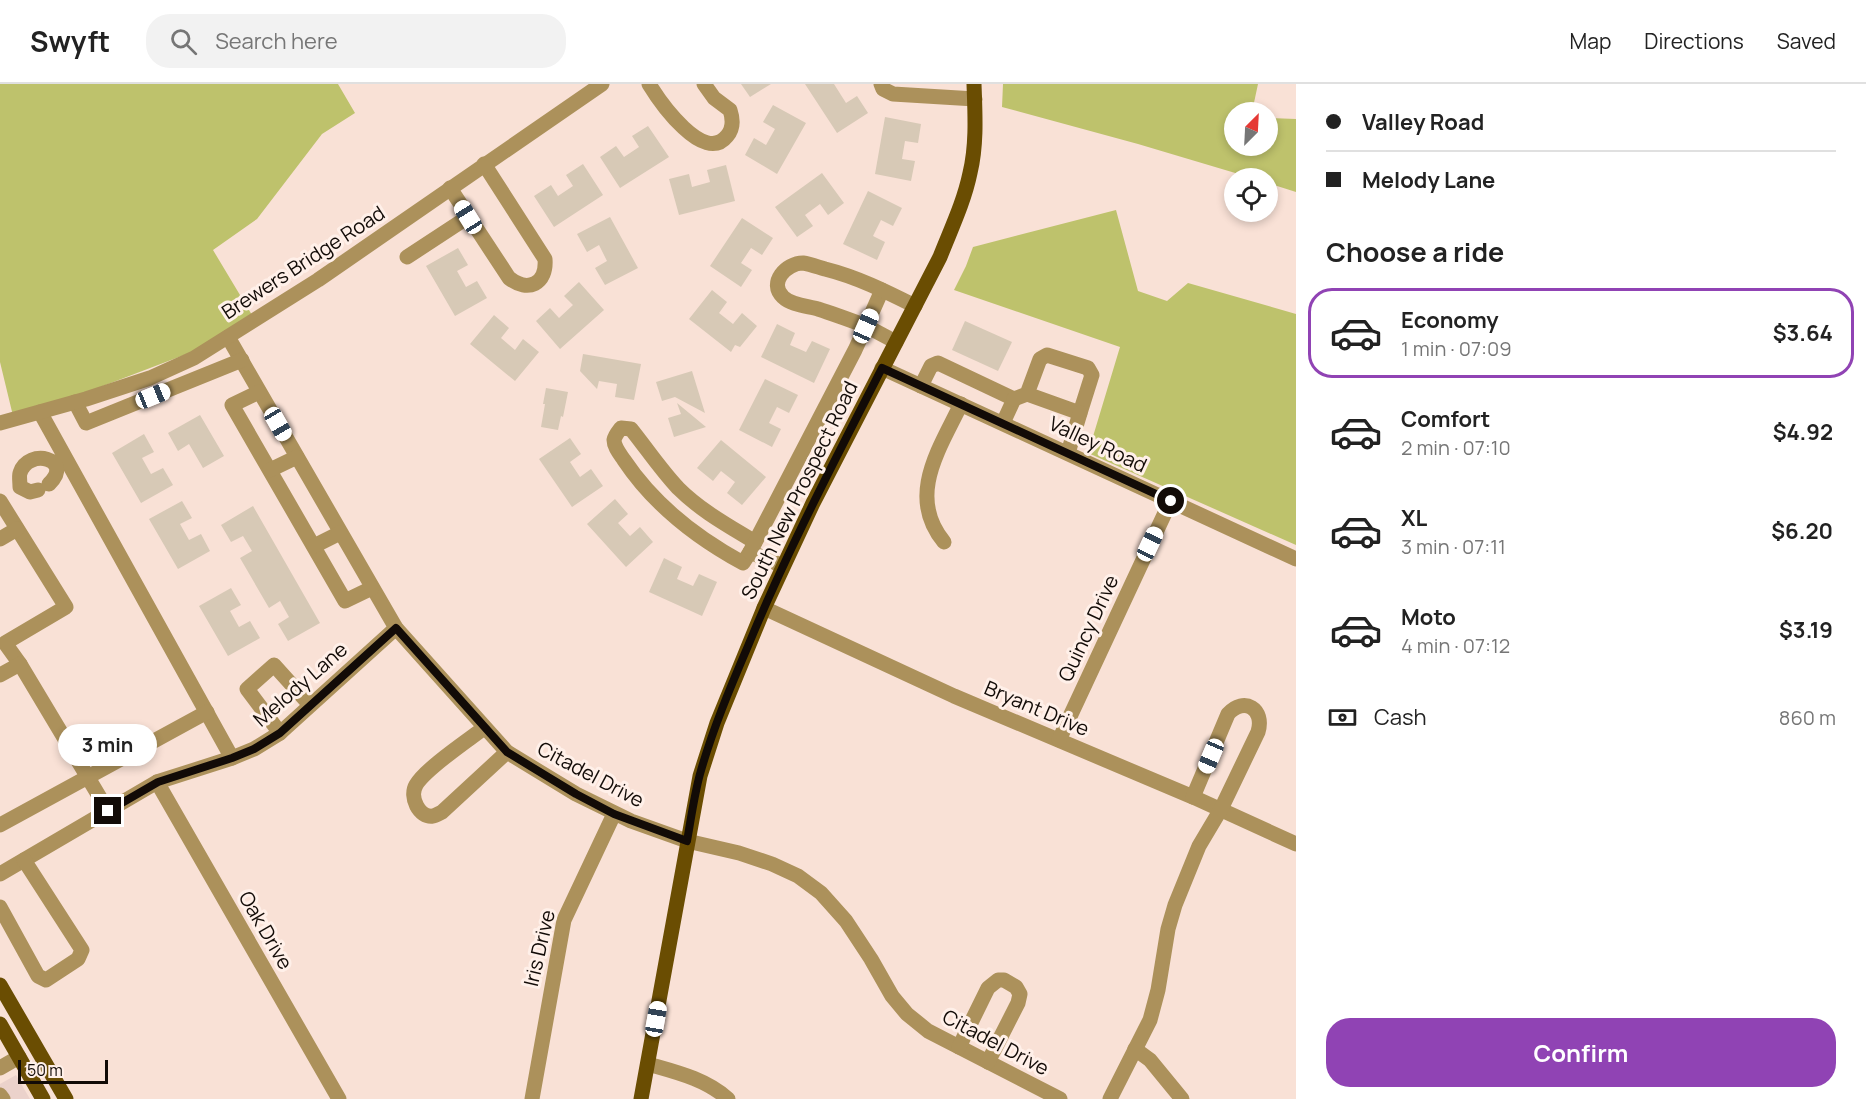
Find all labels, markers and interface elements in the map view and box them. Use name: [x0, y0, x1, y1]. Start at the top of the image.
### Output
search box: [146, 14, 566, 68]
text: Swyft: [30, 22, 110, 60]
icon: search: [167, 25, 200, 58]
text: Search here: [215, 26, 338, 56]
text: Map: [1570, 27, 1611, 55]
text: Directions: [1644, 27, 1744, 55]
text: Saved: [1777, 27, 1836, 55]
north arrow: [1224, 102, 1278, 156]
map controls: [1224, 102, 1278, 222]
text: Valley Road: [1362, 107, 1484, 137]
text: Melody Lane: [1362, 165, 1495, 195]
button: locate: [1224, 168, 1278, 222]
car: [451, 197, 485, 237]
street label: Brewers Bridge Road: [216, 199, 390, 325]
text: Choose a ride: [1326, 233, 1504, 270]
text: Economy: [1401, 305, 1499, 335]
car: [850, 306, 882, 346]
icon: car: [1329, 306, 1383, 360]
text: $3.64: [1773, 318, 1833, 348]
text: 1 min · 07:09: [1401, 335, 1512, 362]
street label: South New Prospect Road: [734, 376, 864, 604]
car: [133, 381, 173, 411]
car: [261, 404, 295, 444]
text: Comfort: [1401, 404, 1490, 434]
icon: car: [1329, 405, 1383, 459]
street label: Valley Road: [1045, 410, 1151, 478]
text: $4.92: [1773, 417, 1833, 447]
text: 2 min · 07:10: [1401, 434, 1511, 461]
route start: [1157, 487, 1184, 514]
text: XL: [1401, 503, 1427, 533]
icon: car: [1329, 504, 1383, 558]
text: $6.20: [1771, 516, 1833, 546]
car: [1134, 524, 1166, 564]
text: 3 min · 07:11: [1401, 533, 1506, 560]
street label: Quincy Drive: [1052, 570, 1124, 686]
text: Moto: [1401, 602, 1456, 632]
icon: car: [1329, 603, 1383, 657]
text: $3.19: [1779, 615, 1833, 645]
text: 4 min · 07:12: [1401, 632, 1510, 659]
street label: Melody Lane: [247, 636, 353, 732]
street label: Bryant Drive: [981, 674, 1093, 742]
icon: cash: [1326, 701, 1359, 734]
text: Cash: [1374, 702, 1427, 732]
text: 860 m: [1779, 704, 1836, 731]
callout: 3 min: [58, 724, 158, 766]
text: 3 min: [82, 731, 133, 758]
street label: Citadel Drive: [533, 735, 649, 813]
car: [1196, 736, 1226, 776]
route end: [94, 797, 121, 824]
street label: Oak Drive: [233, 886, 299, 974]
street label: Iris Drive: [517, 907, 561, 989]
car: [644, 1000, 668, 1038]
street label: Citadel Drive: [938, 1003, 1054, 1081]
button: Confirm: [1326, 1018, 1836, 1087]
scale bar: [18, 1057, 108, 1084]
text: 50 m: [27, 1059, 63, 1081]

